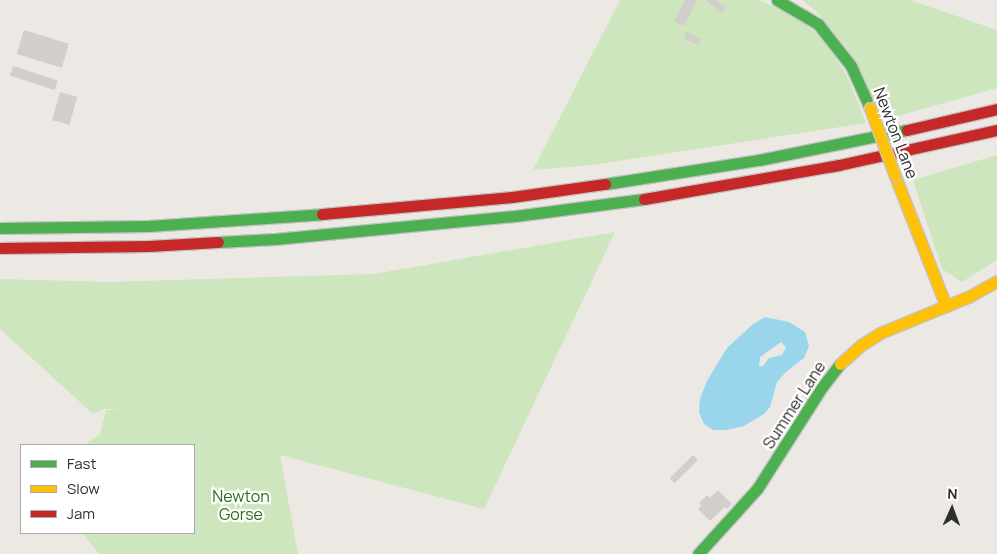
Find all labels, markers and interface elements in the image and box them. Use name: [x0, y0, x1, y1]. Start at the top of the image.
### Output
street label: Newton Lane: [870, 85, 922, 181]
street label: Summer Lane: [759, 358, 829, 452]
legend: [20, 444, 195, 534]
text: Fast: [67, 453, 96, 474]
text: Slow: [67, 478, 100, 499]
north arrow: [927, 484, 977, 534]
text: N: [947, 484, 958, 503]
park label: Newton Gorse: [212, 486, 270, 524]
text: Jam: [67, 503, 95, 524]

